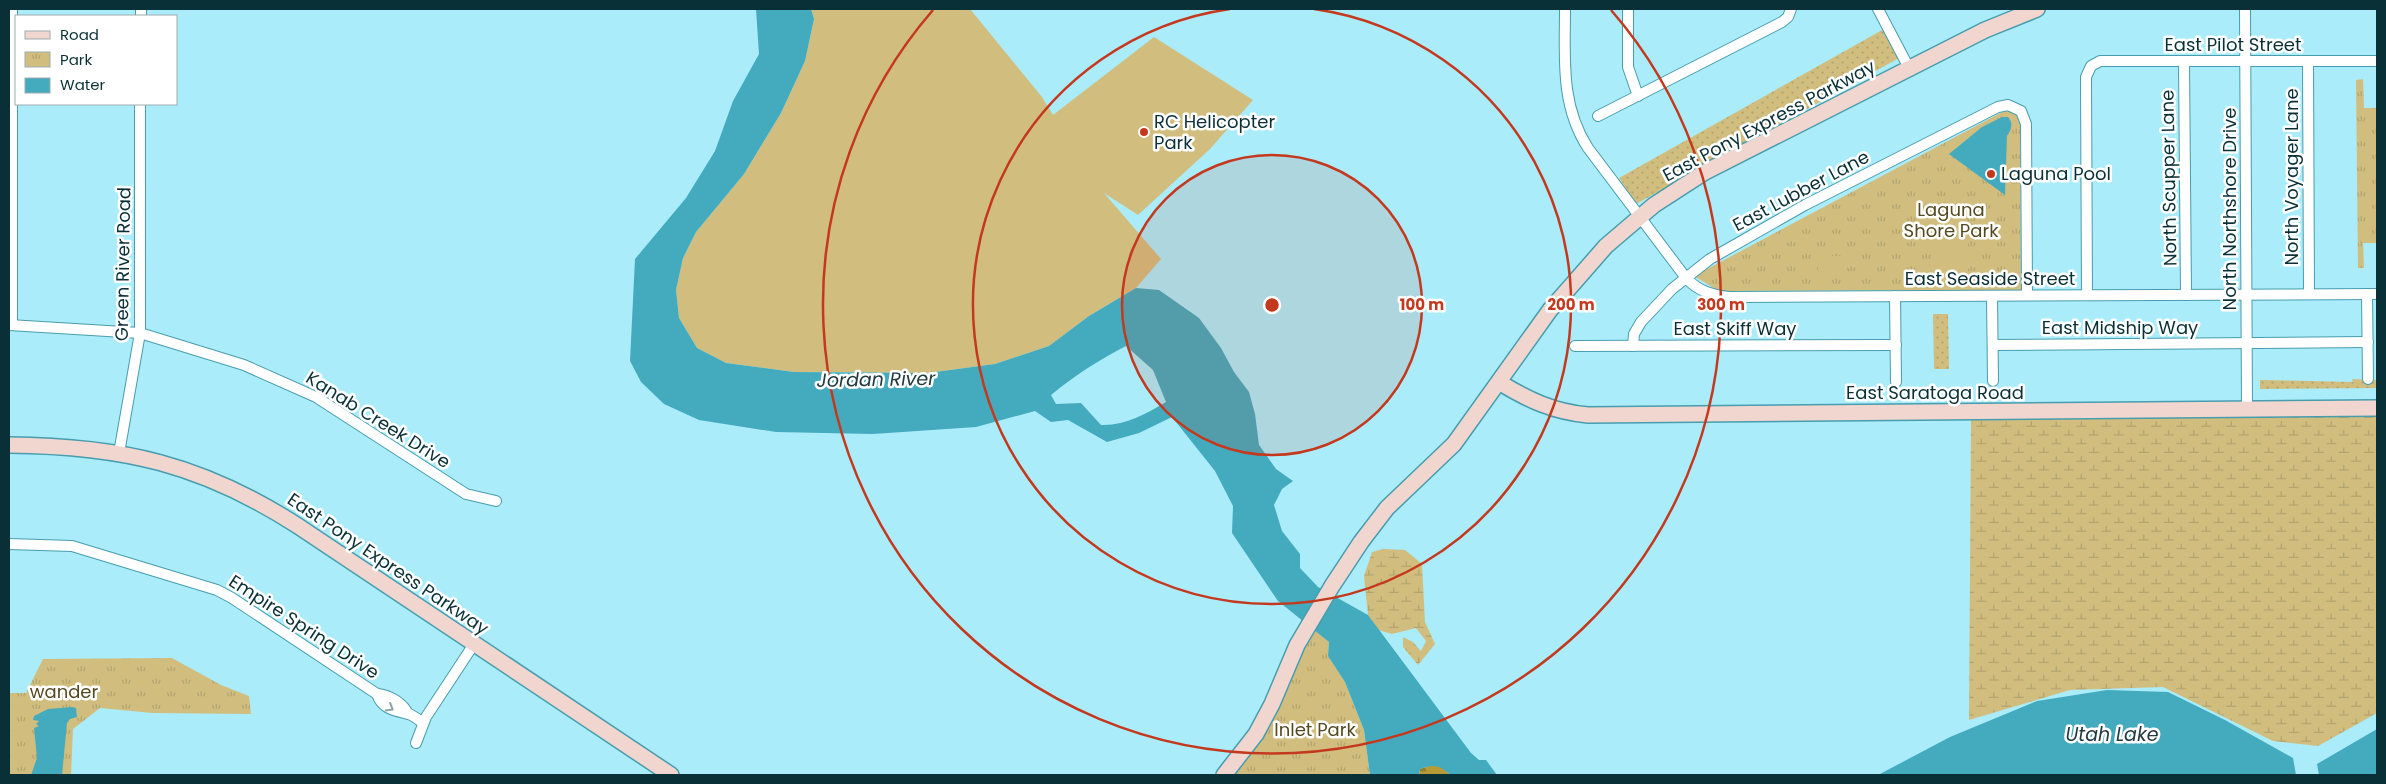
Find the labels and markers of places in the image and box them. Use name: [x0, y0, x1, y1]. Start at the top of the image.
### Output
place label: RC Helicopter Park: [1154, 109, 1275, 155]
marker: RC Helicopter Park: [1138, 126, 1150, 138]
place label: Laguna Pool: [2001, 161, 2111, 186]
marker: Laguna Pool: [1985, 168, 1997, 180]
centre of rings: [1263, 296, 1281, 314]

